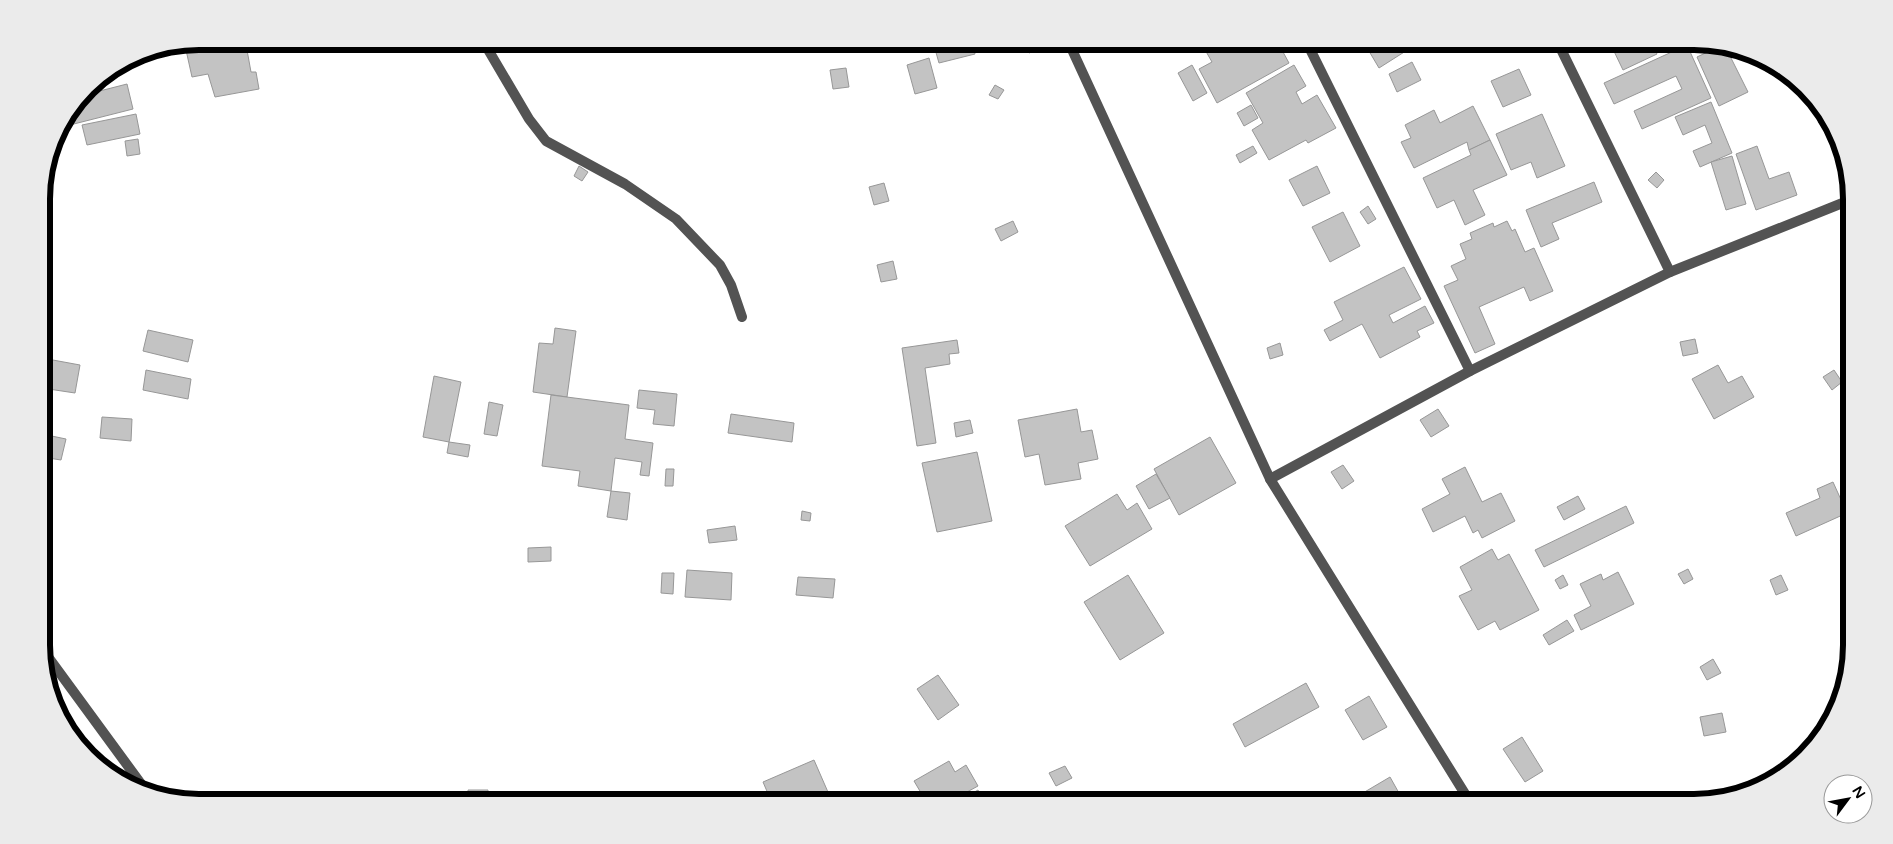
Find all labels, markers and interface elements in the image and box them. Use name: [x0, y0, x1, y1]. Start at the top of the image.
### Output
north arrow: [1823, 774, 1873, 824]
text: N: [1848, 783, 1869, 802]

